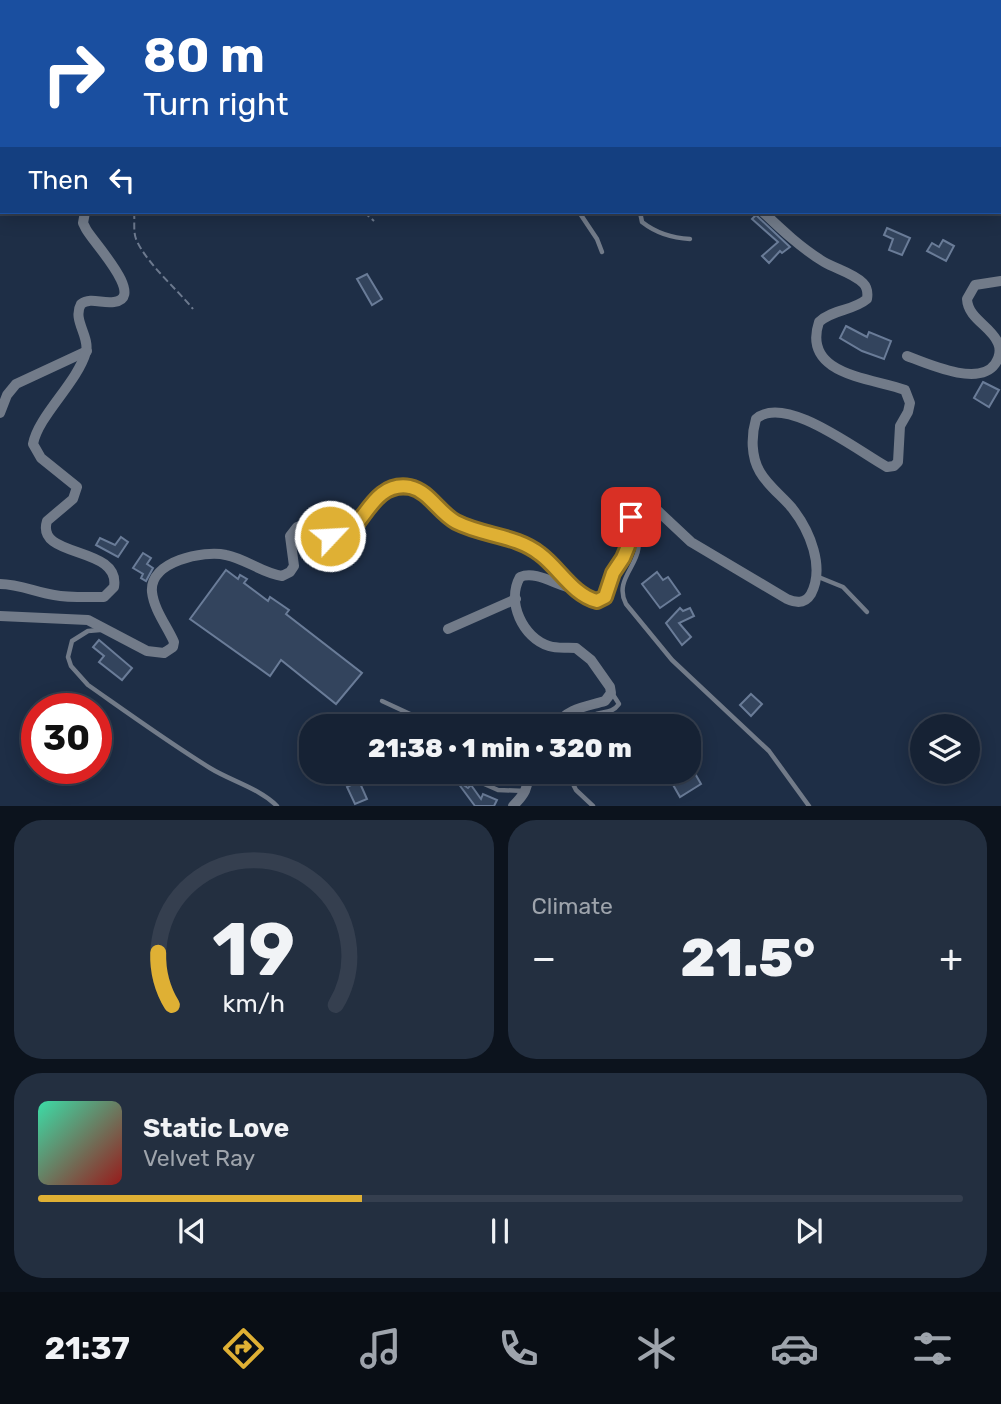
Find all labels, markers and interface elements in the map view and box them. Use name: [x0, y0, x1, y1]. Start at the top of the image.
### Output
text: 80 m: [143, 26, 265, 84]
icon: right: [28, 28, 119, 119]
text: Turn right: [143, 85, 288, 123]
icon: left: [103, 161, 141, 199]
text: Then: [28, 165, 89, 196]
pin: [601, 487, 661, 547]
icon: arrive: [612, 498, 650, 536]
position arrow: [293, 499, 367, 573]
speed limit sign: 30: [21, 693, 112, 784]
map controls: [910, 714, 980, 784]
button: layers: [910, 714, 980, 784]
text: 21:38 · 1 min · 320 m: [368, 733, 632, 764]
text: Climate: [532, 892, 613, 920]
text: 19: [212, 908, 295, 994]
text: 21.5°: [680, 927, 815, 989]
text: −: [532, 935, 556, 981]
text: +: [939, 935, 963, 981]
text: km/h: [223, 989, 285, 1018]
text: Static Love: [143, 1113, 289, 1144]
text: Velvet Ray: [143, 1144, 255, 1172]
icon: previous: [173, 1212, 211, 1250]
icon: pause: [481, 1212, 519, 1250]
icon: next: [790, 1212, 828, 1250]
icon: directions: [219, 1324, 268, 1373]
icon: music: [356, 1324, 405, 1373]
icon: phone: [494, 1324, 543, 1373]
icon: climate: [632, 1324, 681, 1373]
icon: car: [770, 1324, 819, 1373]
icon: filters: [908, 1324, 957, 1373]
text: 21:37: [44, 1329, 130, 1367]

